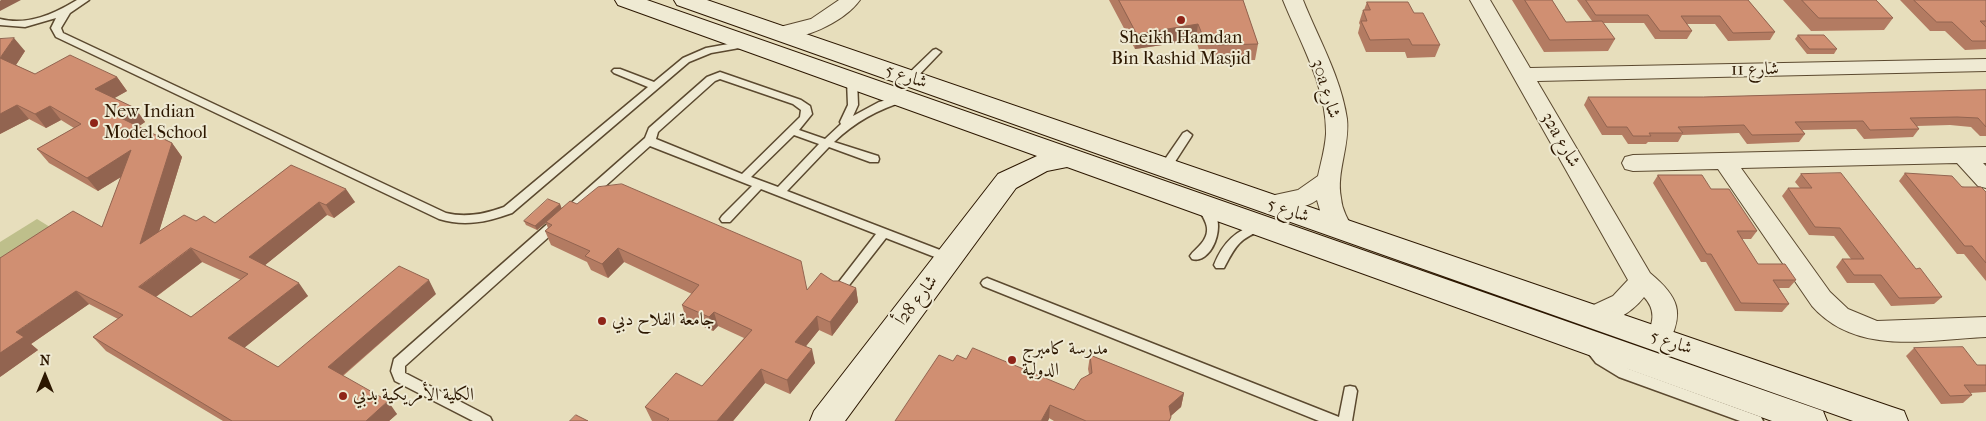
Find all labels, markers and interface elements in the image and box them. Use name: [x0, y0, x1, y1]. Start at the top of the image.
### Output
marker: Sheikh Hamdan Bin Rashid Masjid: [1175, 14, 1187, 26]
place label: Sheikh Hamdan Bin Rashid Masjid: [1111, 28, 1251, 70]
street label: 30a شارع: [1306, 57, 1344, 121]
street label: شارع 11: [1731, 59, 1779, 81]
street label: شارع 5: [882, 60, 930, 94]
place label: New Indian Model School: [104, 102, 207, 144]
street label: 32a شارع: [1536, 109, 1584, 171]
marker: New Indian Model School: [88, 117, 100, 129]
street label: شارع 5: [1264, 194, 1312, 228]
street label: شارع 28أ: [891, 271, 943, 331]
place label: جامعة الفلاح دبي: [612, 310, 715, 332]
marker: جامعة الفلاح دبي: [596, 315, 608, 327]
street label: شارع 5: [1647, 326, 1695, 360]
place label: مدرسة كامبرج الدولية: [1022, 339, 1108, 382]
north arrow: [20, 351, 70, 401]
text: N: [40, 352, 50, 369]
marker: مدرسة كامبرج الدولية: [1006, 354, 1018, 366]
place label: الكلية الأمريكية بدبي: [353, 385, 474, 407]
marker: الكلية الأمريكية بدبي: [337, 390, 349, 402]

